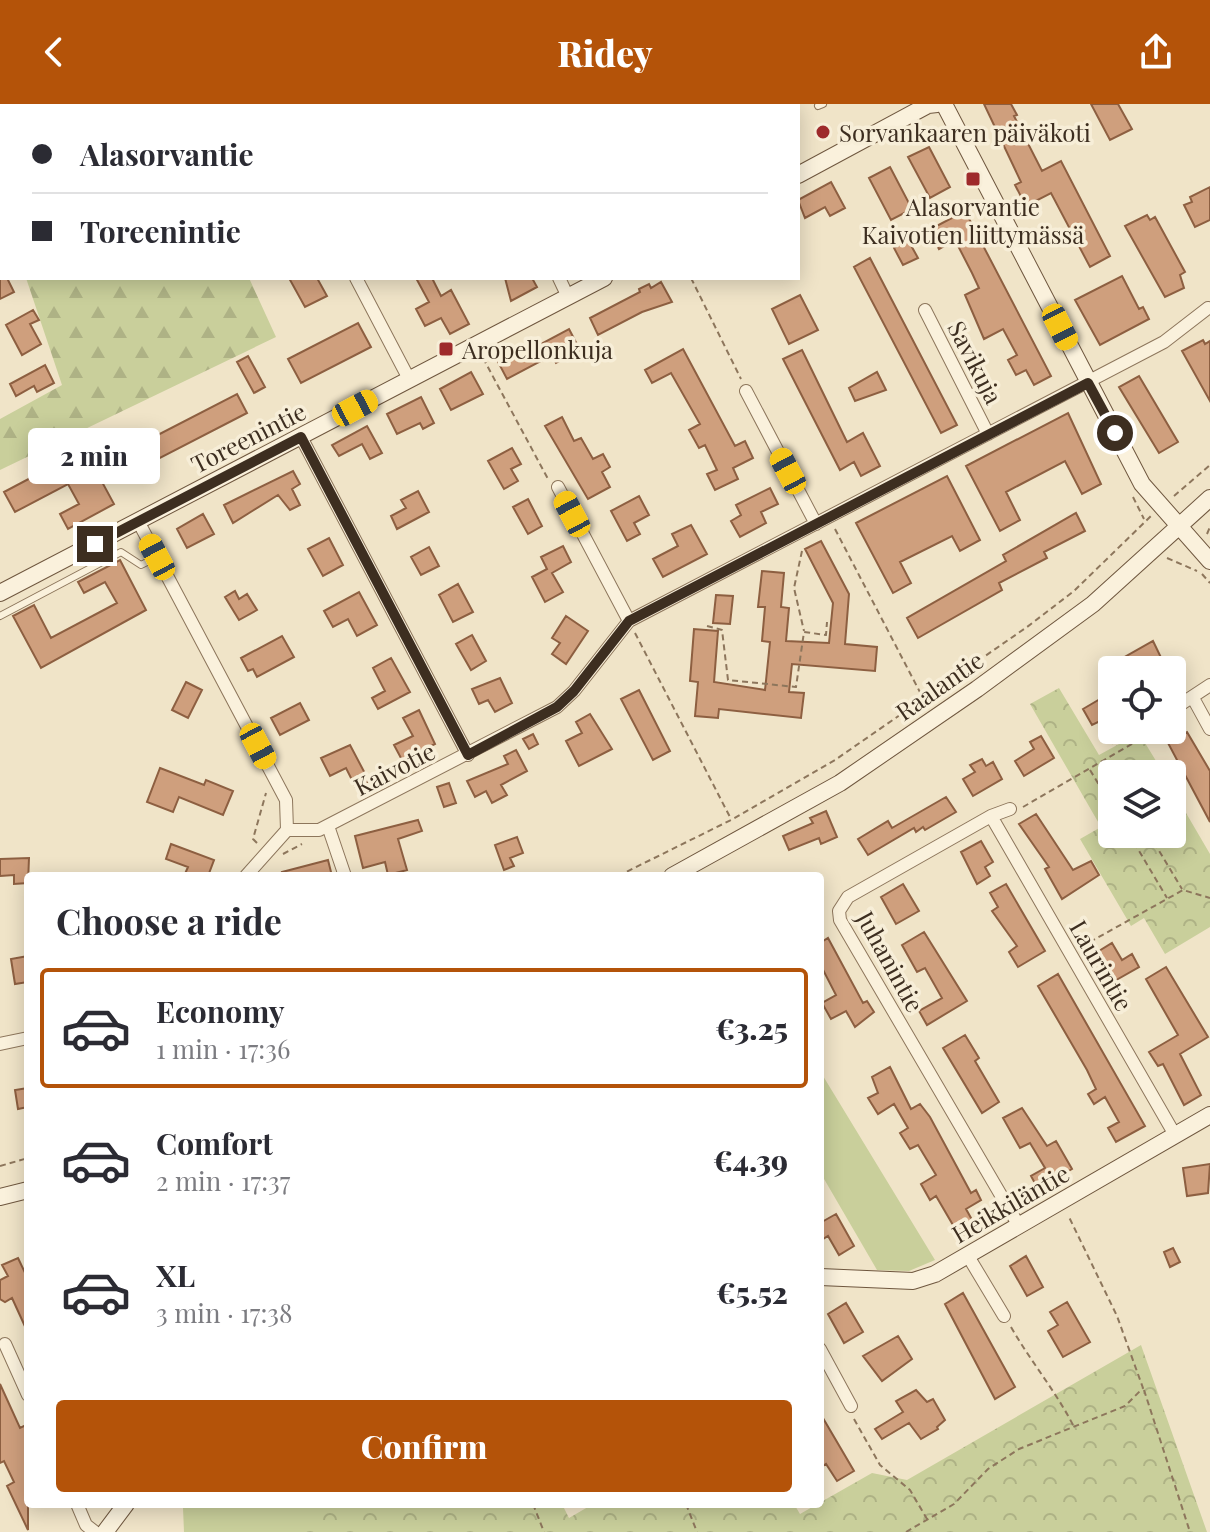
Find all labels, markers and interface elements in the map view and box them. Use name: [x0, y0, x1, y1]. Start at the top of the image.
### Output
text: Ridey: [557, 28, 653, 76]
icon: back: [32, 30, 76, 74]
icon: share: [1134, 30, 1178, 74]
place label: Sorvankaaren päiväkoti: [839, 116, 1091, 148]
marker: Sorvankaaren päiväkoti: [814, 123, 832, 141]
text: Alasorvantie: [80, 134, 254, 174]
marker: Alasorvantie Kaivotien liittymässä: [964, 170, 982, 188]
place label: Alasorvantie Kaivotien liittymässä: [862, 190, 1084, 250]
text: Toreenintie: [80, 211, 241, 251]
car: [1038, 300, 1082, 354]
street label: Savikuja: [942, 315, 1010, 409]
place label: Aropellonkuja: [461, 333, 613, 365]
marker: Aropellonkuja: [437, 340, 455, 358]
car: [328, 386, 382, 430]
street label: Toreenintie: [185, 394, 311, 480]
route start: [1097, 415, 1133, 451]
callout: 2 min: [29, 428, 161, 484]
text: 2 min: [60, 438, 128, 473]
car: [766, 444, 810, 498]
car: [550, 487, 594, 541]
route end: [77, 526, 113, 562]
car: [135, 530, 179, 584]
street label: Raalantie: [889, 643, 989, 727]
map controls: [1098, 656, 1186, 848]
button: locate: [1098, 656, 1186, 744]
car: [236, 719, 280, 773]
street label: Kaivotie: [348, 734, 440, 802]
button: layers: [1098, 760, 1186, 848]
text: Choose a ride: [56, 896, 282, 944]
street label: Juhanintie: [850, 904, 932, 1017]
street label: Laurintie: [1063, 914, 1141, 1016]
text: Economy: [156, 991, 285, 1031]
icon: car: [60, 992, 132, 1064]
text: €3.25: [715, 1008, 788, 1048]
text: 1 min · 17:36: [156, 1031, 290, 1066]
text: Comfort: [156, 1123, 273, 1163]
icon: car: [60, 1124, 132, 1196]
text: €4.39: [713, 1140, 788, 1180]
street label: Heikkiläntie: [946, 1157, 1074, 1249]
text: 2 min · 17:37: [156, 1163, 290, 1198]
text: XL: [156, 1255, 195, 1295]
icon: car: [60, 1256, 132, 1328]
text: €5.52: [716, 1272, 788, 1312]
text: 3 min · 17:38: [156, 1295, 293, 1330]
button: Confirm: [56, 1400, 792, 1492]

